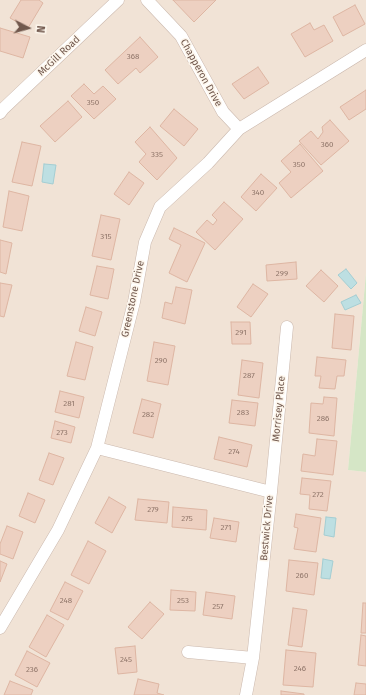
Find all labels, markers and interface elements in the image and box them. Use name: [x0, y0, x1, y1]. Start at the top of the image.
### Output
north arrow: [8, 8, 48, 48]
text: N: [34, 25, 47, 34]
street label: McGill Road: [35, 33, 83, 79]
street label: Chapperon Drive: [177, 37, 225, 109]
house number: 368: [127, 52, 139, 62]
house number: 350: [87, 98, 99, 108]
house number: 360: [321, 140, 333, 150]
house number: 335: [151, 150, 163, 160]
house number: 350: [293, 160, 305, 170]
house number: 340: [252, 188, 264, 198]
house number: 315: [100, 232, 112, 242]
street label: Greenstone Drive: [119, 260, 147, 338]
house number: 299: [276, 269, 288, 279]
house number: 291: [235, 328, 247, 338]
house number: 290: [155, 356, 167, 366]
house number: 287: [243, 371, 255, 381]
street label: Morrisey Place: [270, 376, 288, 442]
house number: 281: [63, 399, 75, 409]
house number: 283: [237, 408, 249, 418]
house number: 282: [142, 410, 154, 420]
house number: 286: [317, 414, 329, 424]
house number: 273: [56, 428, 68, 438]
house number: 274: [228, 447, 240, 457]
house number: 272: [312, 490, 324, 500]
street label: Bestwick Drive: [258, 495, 276, 561]
house number: 279: [147, 505, 159, 515]
house number: 275: [181, 514, 193, 524]
house number: 271: [221, 523, 231, 533]
house number: 260: [296, 571, 308, 581]
house number: 248: [60, 596, 72, 606]
house number: 253: [177, 596, 189, 606]
house number: 257: [212, 602, 224, 612]
house number: 245: [120, 655, 132, 665]
house number: 246: [294, 664, 306, 674]
house number: 236: [26, 665, 38, 675]

